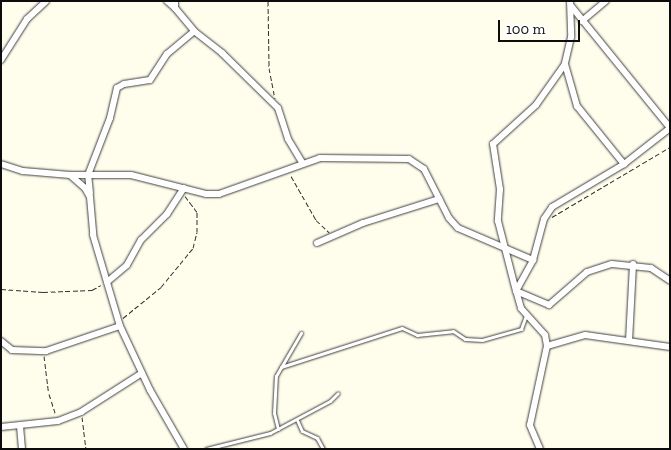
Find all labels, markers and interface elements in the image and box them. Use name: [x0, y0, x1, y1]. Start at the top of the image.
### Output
scale bar: [501, 10, 584, 42]
text: 100 m: [506, 20, 545, 38]

